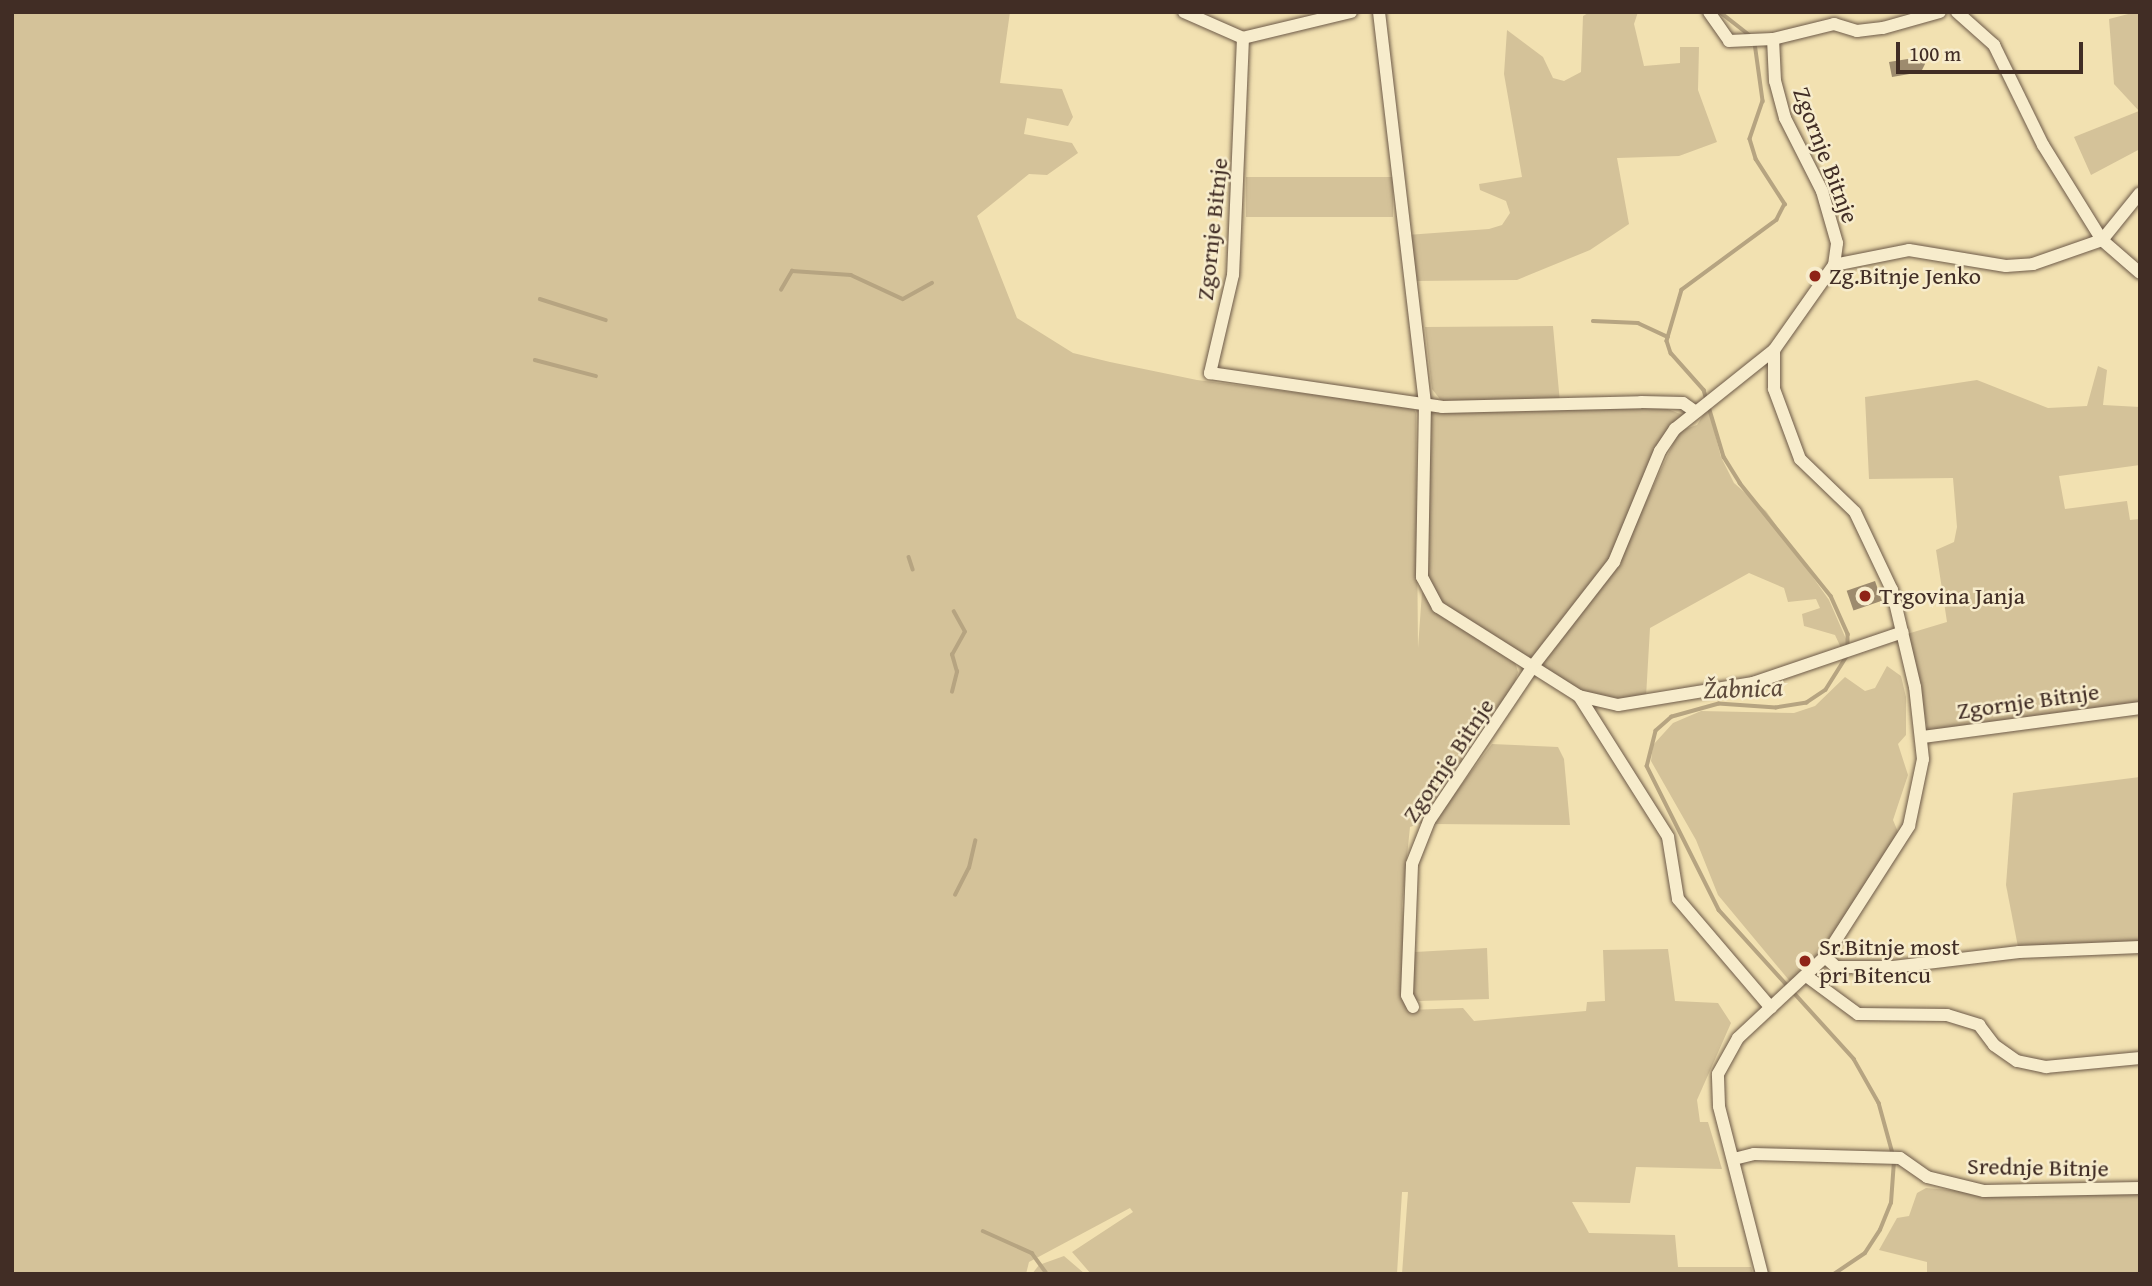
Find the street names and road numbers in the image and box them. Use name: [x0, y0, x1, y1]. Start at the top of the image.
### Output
street label: Zgornje Bitnje: [1787, 83, 1865, 227]
street label: Zgornje Bitnje: [1190, 156, 1234, 302]
street label: Zgornje Bitnje: [1955, 677, 2101, 725]
street label: Zgornje Bitnje: [1396, 693, 1500, 827]
street label: Srednje Bitnje: [1967, 1151, 2109, 1183]

